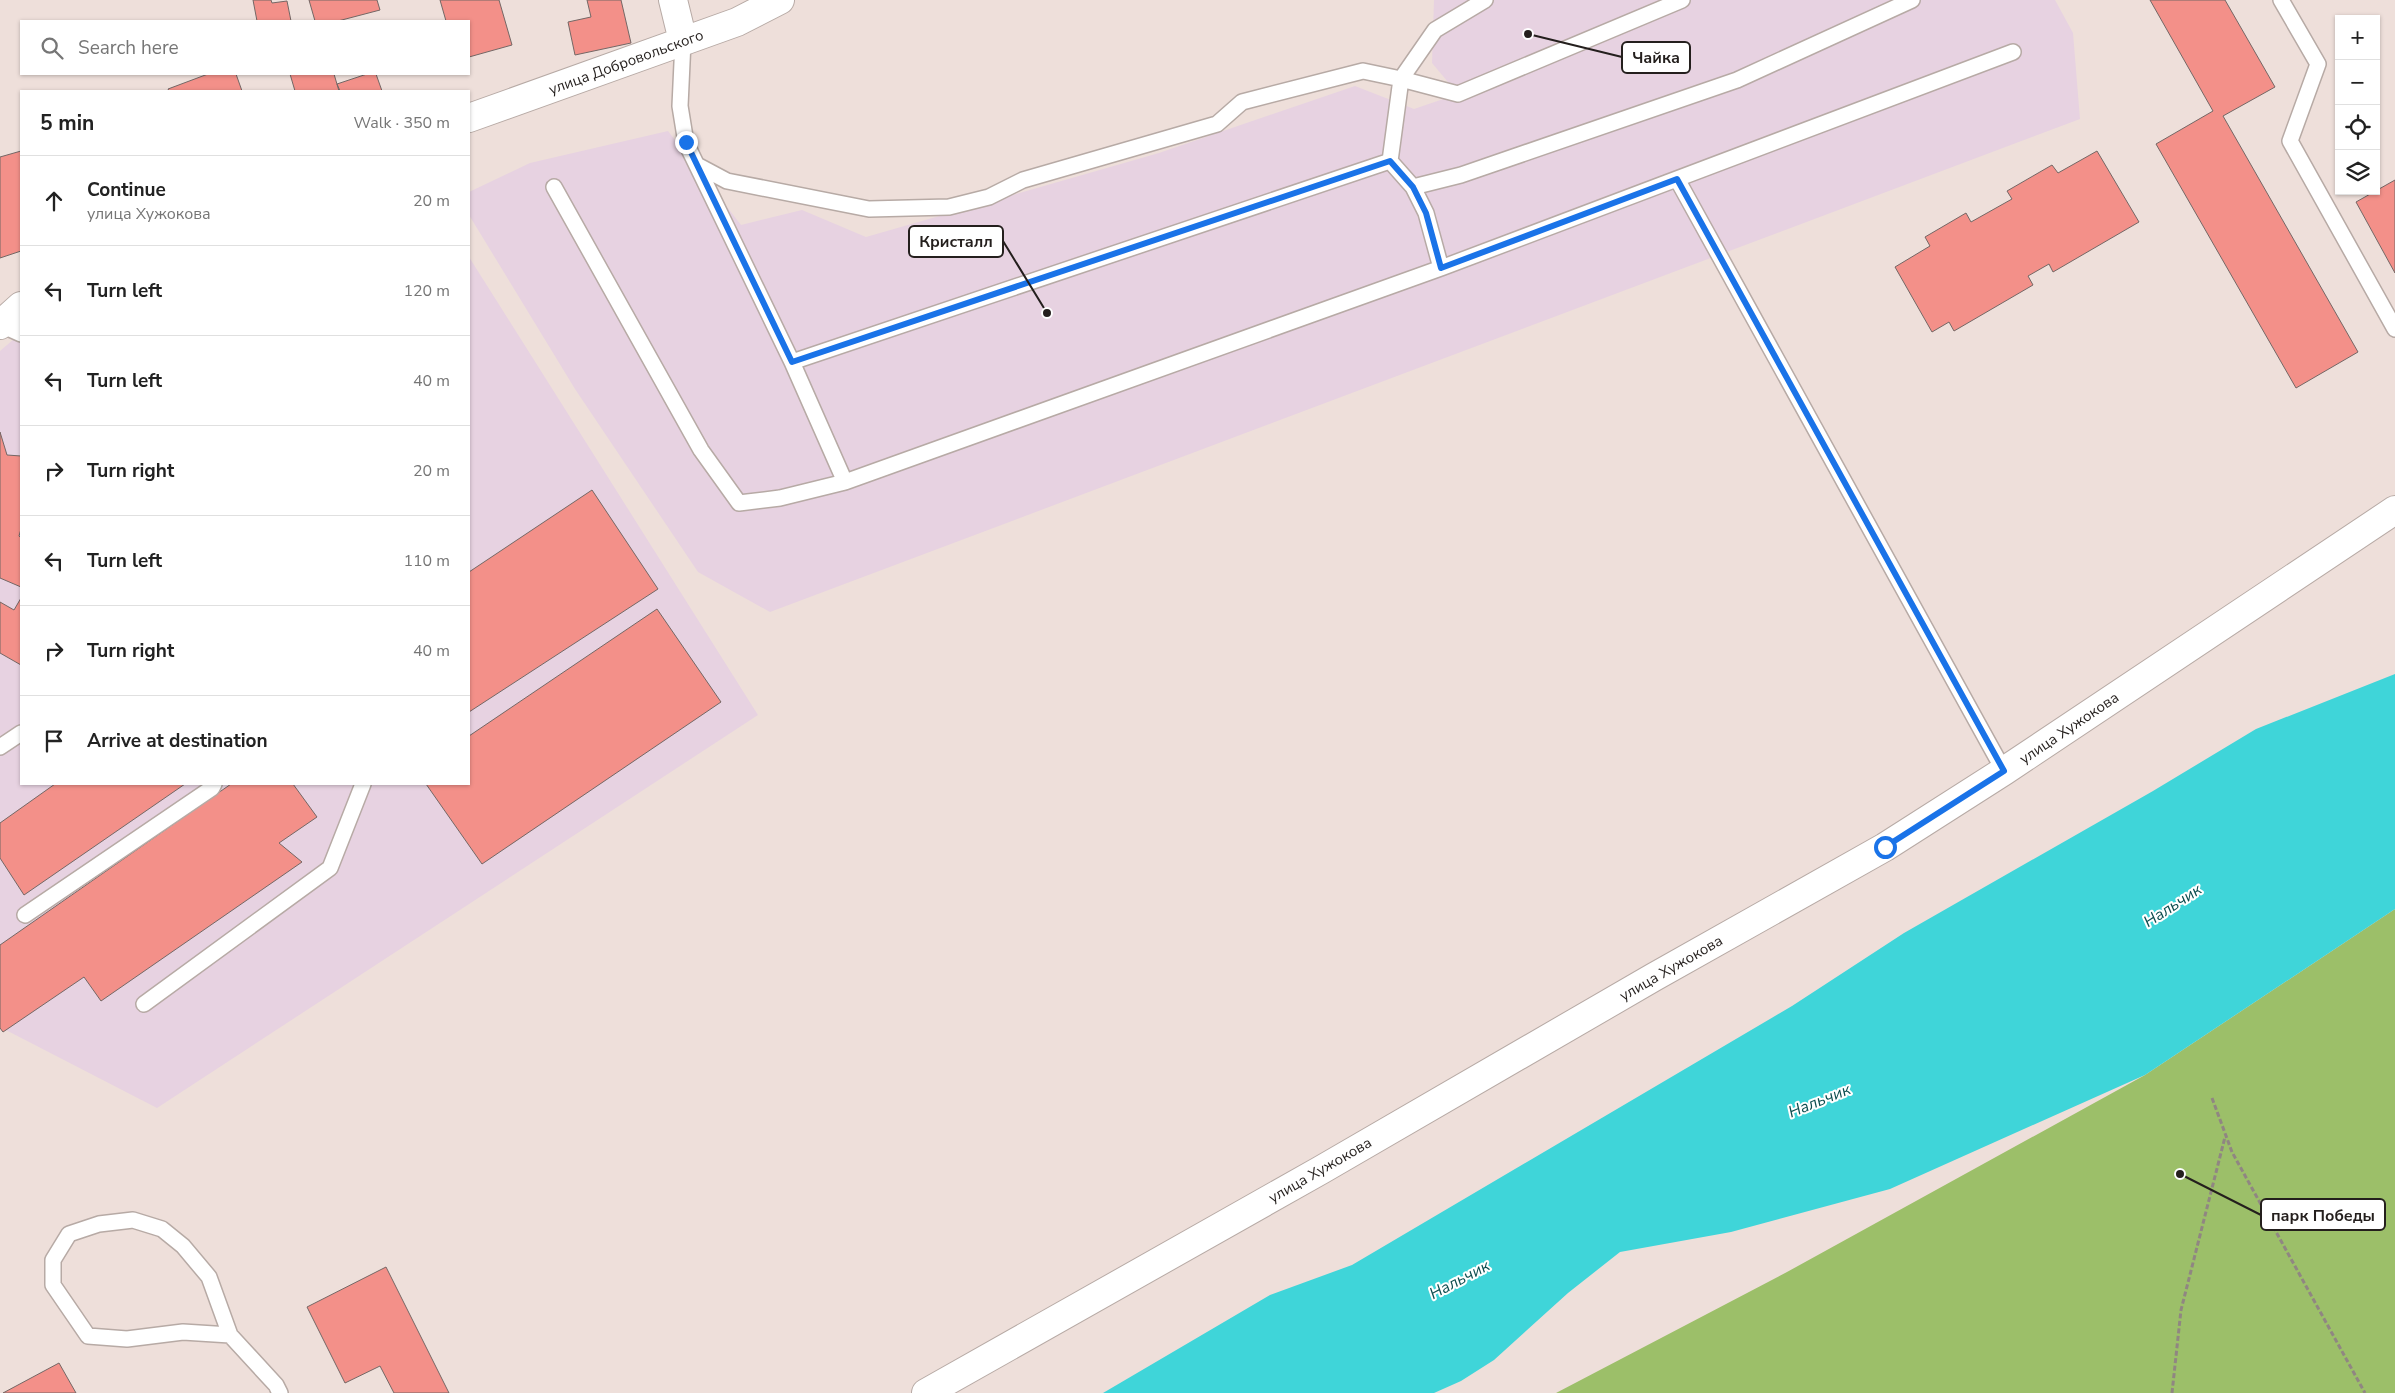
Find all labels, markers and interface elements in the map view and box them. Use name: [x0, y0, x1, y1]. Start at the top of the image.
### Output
map controls: [2335, 15, 2380, 195]
button: +: [2335, 15, 2380, 60]
search box: [20, 20, 470, 75]
street label: улица Добровольского: [546, 25, 706, 99]
icon: search: [38, 34, 66, 62]
text: Search here: [78, 35, 179, 61]
callout: Чайка: [1622, 42, 1690, 73]
text: Чайка: [1632, 47, 1680, 69]
button: −: [2335, 60, 2380, 105]
button: locate: [2335, 105, 2380, 150]
text: 5 min: [40, 109, 94, 137]
text: Walk · 350 m: [354, 112, 450, 134]
route end: [675, 131, 698, 154]
button: layers: [2335, 150, 2380, 195]
text: Continue: [87, 177, 166, 203]
icon: ahead: [40, 187, 68, 215]
text: 20 m: [413, 190, 450, 212]
text: улица Хужокова: [87, 203, 211, 225]
callout: Кристалл: [909, 226, 1003, 257]
text: Кристалл: [919, 231, 993, 253]
icon: left: [40, 277, 68, 305]
text: Turn left: [87, 278, 162, 304]
text: 120 m: [403, 280, 450, 302]
icon: left: [40, 367, 68, 395]
text: Turn left: [87, 368, 162, 394]
text: 40 m: [413, 370, 450, 392]
icon: right: [40, 457, 68, 485]
text: Turn right: [87, 458, 174, 484]
text: 20 m: [413, 460, 450, 482]
icon: left: [40, 547, 68, 575]
text: Turn left: [87, 548, 162, 574]
text: 110 m: [403, 550, 450, 572]
icon: right: [40, 637, 68, 665]
text: Turn right: [87, 638, 174, 664]
text: 40 m: [413, 640, 450, 662]
street label: улица Хужокова: [2015, 687, 2123, 769]
icon: arrive: [40, 727, 68, 755]
text: Arrive at destination: [87, 728, 268, 754]
route start: [1874, 836, 1897, 859]
water label: Нальчик: [2139, 879, 2206, 933]
street label: улица Хужокова: [1616, 930, 1726, 1006]
water label: Нальчик: [1785, 1078, 1854, 1123]
street label: улица Хужокова: [1265, 1132, 1375, 1208]
callout: парк Победы: [2261, 1199, 2385, 1230]
text: парк Победы: [2271, 1205, 2375, 1227]
water label: Нальчик: [1426, 1255, 1494, 1305]

